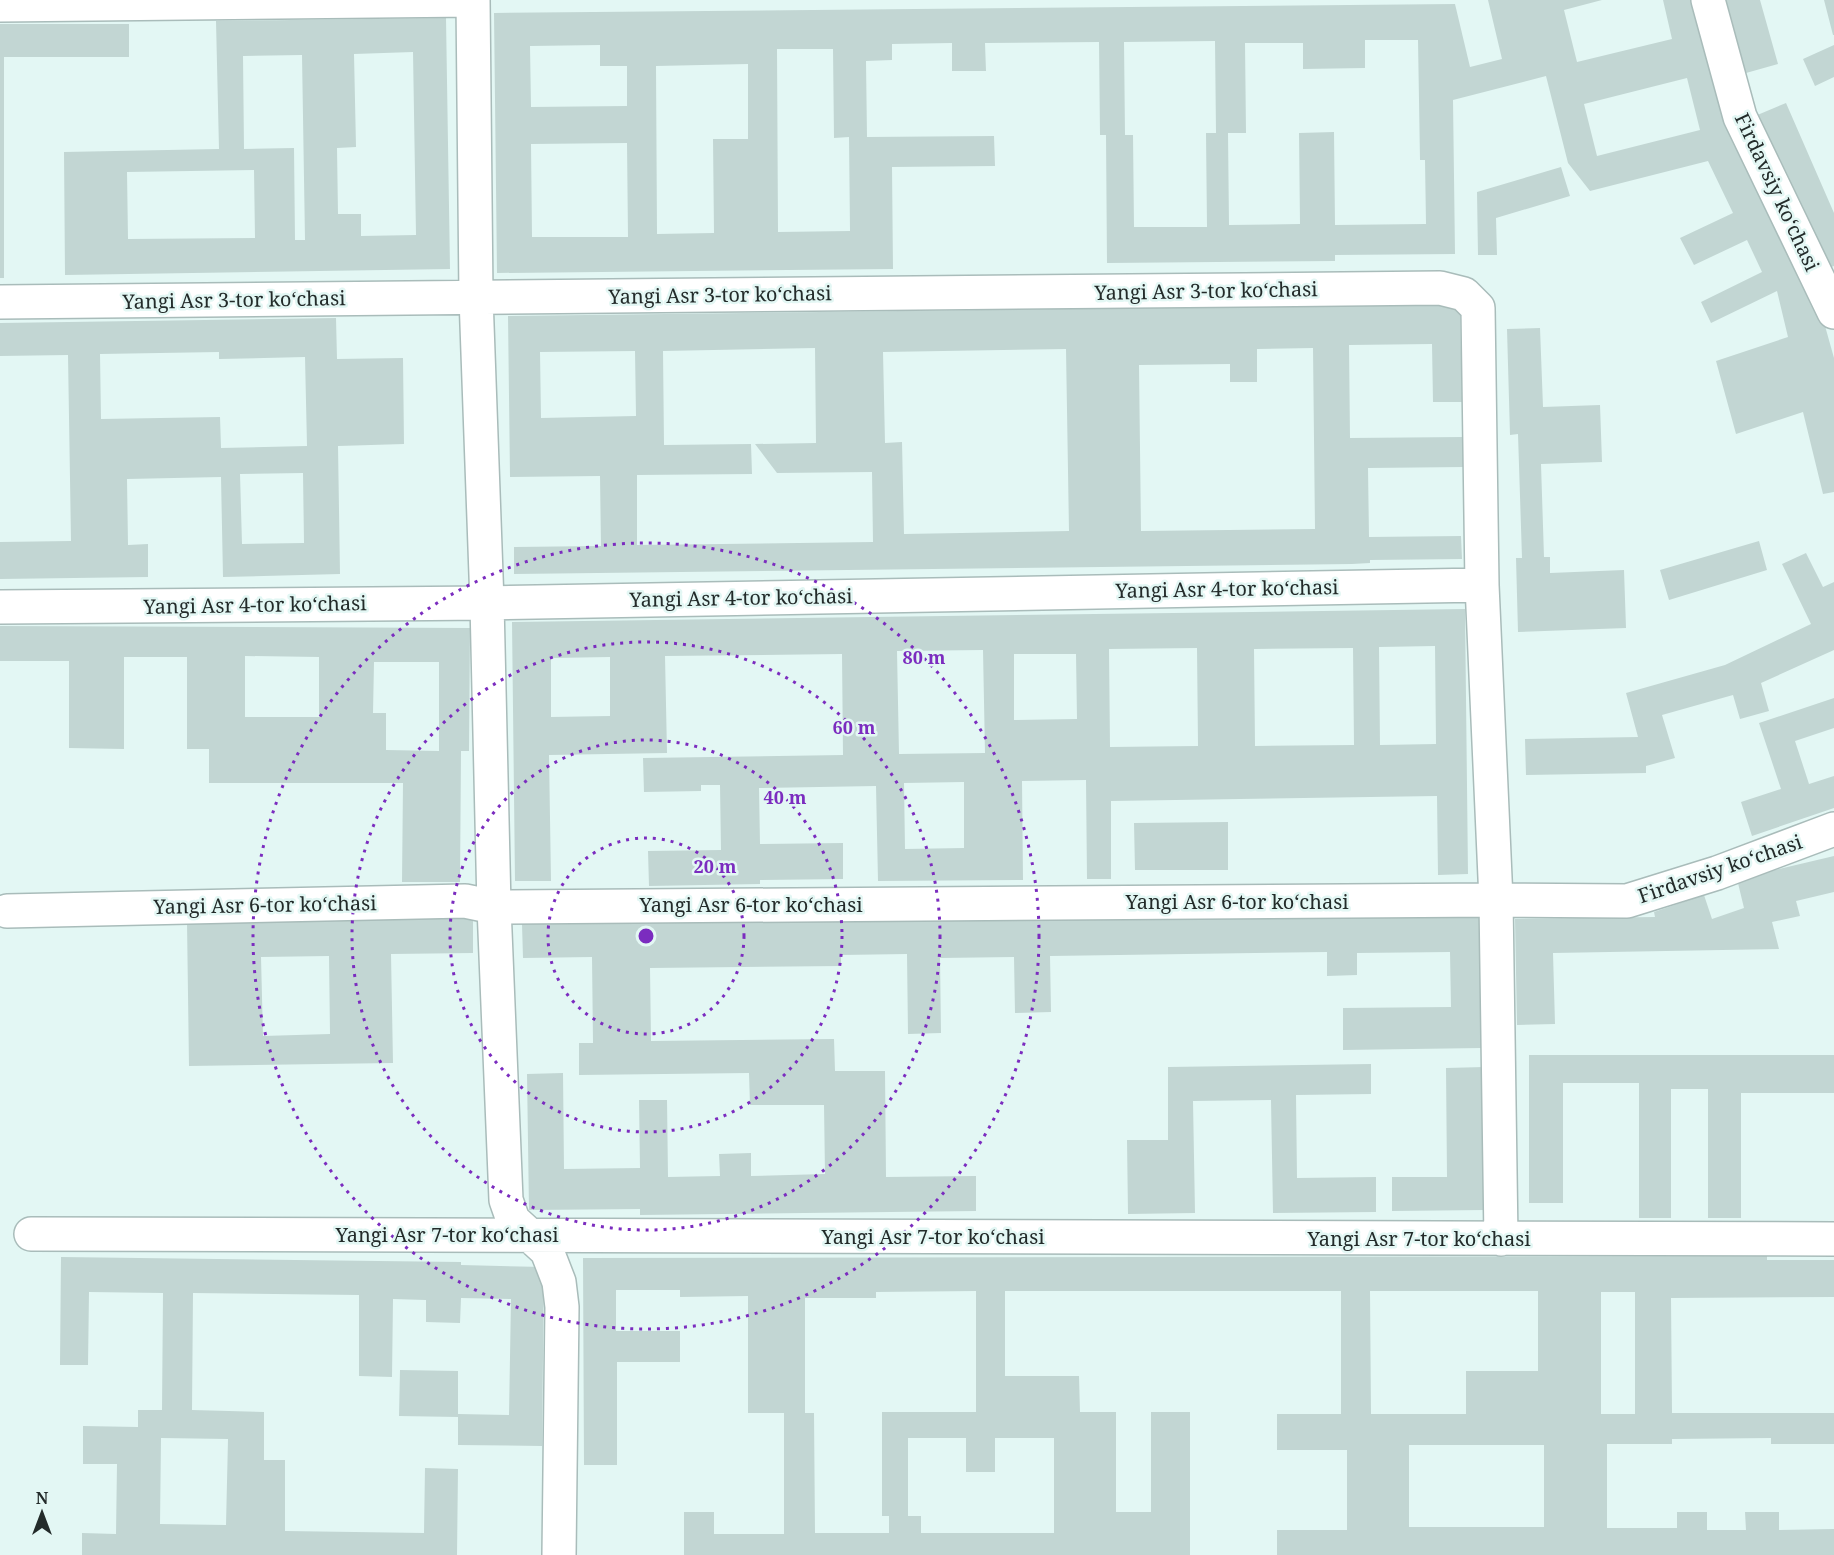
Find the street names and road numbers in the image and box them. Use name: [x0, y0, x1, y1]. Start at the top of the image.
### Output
street label: Firdavsiy koʻchasi: [1729, 108, 1826, 276]
street label: Yangi Asr 3-tor koʻchasi: [1093, 275, 1318, 306]
street label: Yangi Asr 3-tor koʻchasi: [607, 279, 832, 310]
street label: Yangi Asr 3-tor koʻchasi: [121, 284, 346, 315]
street label: Yangi Asr 4-tor koʻchasi: [1114, 573, 1339, 604]
street label: Yangi Asr 4-tor koʻchasi: [628, 582, 853, 613]
street label: Yangi Asr 4-tor koʻchasi: [142, 589, 367, 620]
street label: Firdavsiy koʻchasi: [1634, 828, 1806, 909]
street label: Yangi Asr 6-tor koʻchasi: [1124, 888, 1349, 915]
street label: Yangi Asr 6-tor koʻchasi: [152, 889, 377, 920]
street label: Yangi Asr 6-tor koʻchasi: [638, 891, 863, 918]
street label: Yangi Asr 7-tor koʻchasi: [334, 1221, 559, 1248]
street label: Yangi Asr 7-tor koʻchasi: [820, 1223, 1045, 1250]
street label: Yangi Asr 7-tor koʻchasi: [1306, 1225, 1531, 1252]

